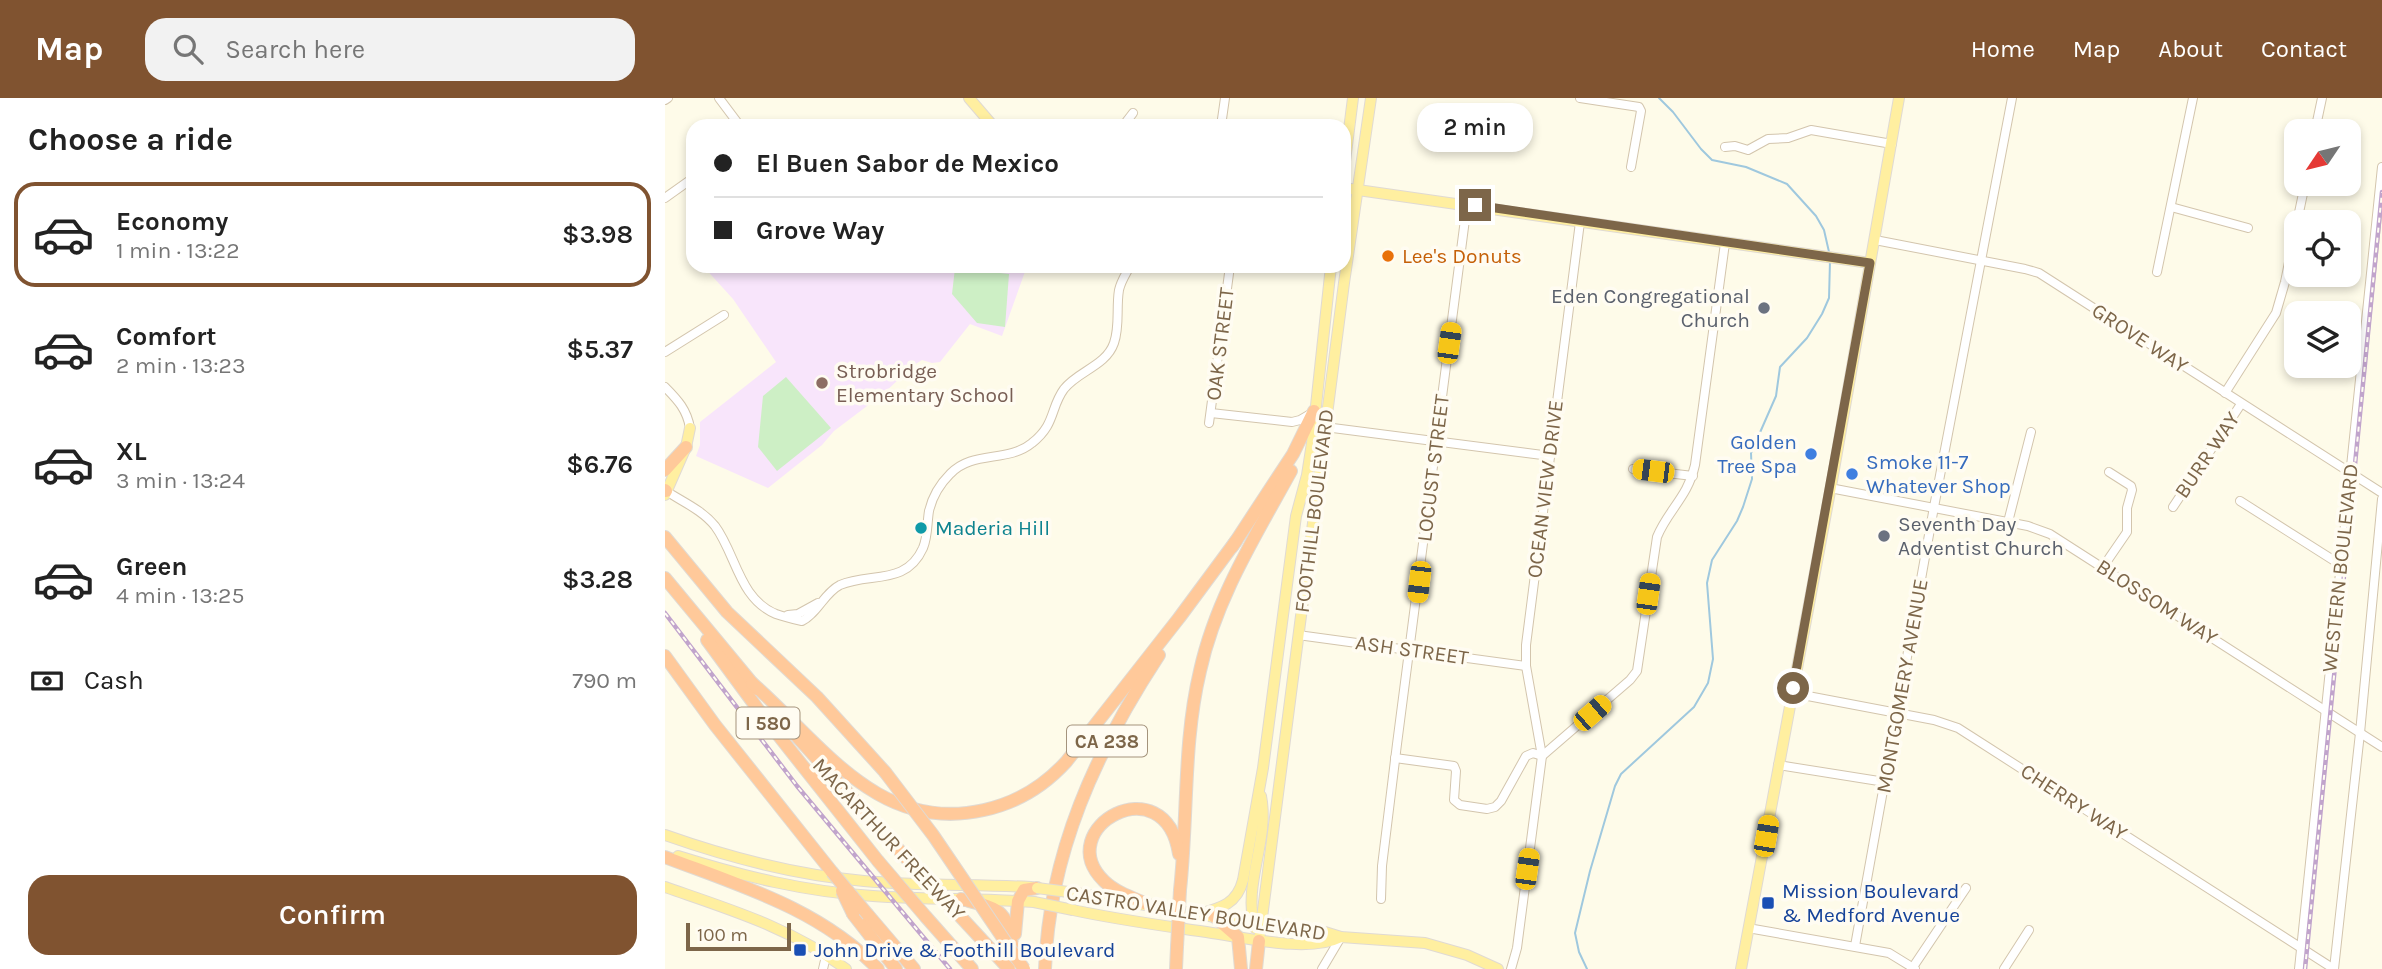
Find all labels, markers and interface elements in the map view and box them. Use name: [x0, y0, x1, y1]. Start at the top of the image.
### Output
search box: [145, 18, 635, 81]
text: Map: [35, 30, 103, 68]
icon: search: [169, 30, 207, 68]
text: Search here: [225, 34, 365, 65]
text: Home: [1971, 35, 2035, 63]
text: Map: [2073, 35, 2120, 63]
text: About: [2158, 35, 2223, 63]
text: Contact: [2261, 35, 2347, 63]
callout: 2 min: [1417, 104, 1533, 153]
text: 2 min: [1444, 114, 1506, 141]
north arrow: [2284, 119, 2361, 196]
map controls: [2284, 119, 2361, 378]
text: Choose a ride: [28, 121, 233, 158]
text: El Buen Sabor de Mexico: [756, 148, 1059, 179]
route end: [1459, 189, 1491, 221]
icon: car: [32, 203, 95, 266]
text: Economy: [116, 206, 228, 237]
button: locate: [2284, 210, 2361, 287]
text: Grove Way: [756, 215, 884, 246]
text: $3.98: [562, 219, 633, 250]
text: 1 min · 13:22: [116, 237, 240, 264]
place label: Lee's Donuts: [1402, 244, 1522, 268]
marker: Lee's Donuts: [1380, 248, 1396, 264]
place label: Eden Congregational Church: [1551, 284, 1750, 332]
street label: OAK STREET: [1201, 286, 1239, 402]
street label: GROVE WAY: [2088, 298, 2193, 378]
marker: Eden Congregational Church: [1756, 300, 1772, 316]
button: layers: [2284, 301, 2361, 378]
icon: car: [32, 318, 95, 381]
text: Comfort: [116, 321, 217, 352]
car: [1436, 321, 1463, 365]
text: $5.37: [566, 334, 633, 365]
text: 2 min · 13:23: [116, 352, 245, 379]
place label: Strobridge Elementary School: [836, 359, 1014, 407]
marker: Strobridge Elementary School: [814, 375, 830, 391]
street label: LOCUST STREET: [1412, 392, 1454, 543]
street label: OCEAN VIEW DRIVE: [1522, 399, 1568, 579]
street label: BURR WAY: [2169, 407, 2245, 503]
street label: FOOTHILL BOULEVARD: [1290, 408, 1338, 614]
place label: Golden Tree Spa: [1717, 430, 1797, 478]
icon: car: [32, 433, 95, 496]
text: XL: [116, 436, 147, 467]
marker: Golden Tree Spa: [1803, 446, 1819, 462]
text: $6.76: [566, 449, 633, 480]
place label: Smoke 11-7 Whatever Shop: [1866, 450, 2011, 498]
car: [1631, 458, 1676, 484]
street label: WESTERN BOULEVARD: [2317, 462, 2363, 674]
marker: Smoke 11-7 Whatever Shop: [1844, 466, 1860, 482]
text: 3 min · 13:24: [116, 467, 245, 494]
place label: Seventh Day Adventist Church: [1898, 512, 2064, 560]
place label: Maderia Hill: [935, 516, 1050, 540]
marker: Maderia Hill: [913, 520, 929, 536]
marker: Seventh Day Adventist Church: [1876, 528, 1892, 544]
icon: car: [32, 548, 95, 611]
text: Green: [116, 551, 188, 582]
street label: BLOSSOM WAY: [2092, 554, 2222, 650]
car: [1407, 560, 1432, 604]
text: $3.28: [562, 564, 633, 595]
car: [1635, 572, 1662, 616]
street label: MONTGOMERY AVENUE: [1871, 577, 1933, 795]
text: 4 min · 13:25: [116, 582, 244, 609]
street label: ASH STREET: [1354, 630, 1471, 670]
icon: cash: [28, 662, 66, 700]
text: Cash: [84, 665, 144, 696]
text: 790 m: [572, 667, 637, 694]
route start: [1777, 672, 1809, 704]
car: [1570, 691, 1615, 735]
road number: I 580: [737, 708, 799, 738]
road number: CA 238: [1067, 726, 1147, 756]
street label: MACARTHUR FREEWAY: [808, 753, 971, 925]
street label: CHERRY WAY: [2016, 759, 2132, 846]
car: [1753, 813, 1780, 859]
car: [1514, 847, 1541, 891]
button: Confirm: [28, 875, 637, 955]
place label: Mission Boulevard & Medford Avenue: [1782, 879, 1960, 927]
street label: CASTRO VALLEY BOULEVARD: [1064, 881, 1328, 945]
marker: Mission Boulevard & Medford Avenue: [1760, 895, 1776, 911]
scale bar: [686, 920, 791, 952]
text: 100 m: [697, 924, 748, 946]
place label: John Drive & Foothill Boulevard: [814, 938, 1116, 962]
marker: John Drive & Foothill Boulevard: [792, 942, 808, 958]

